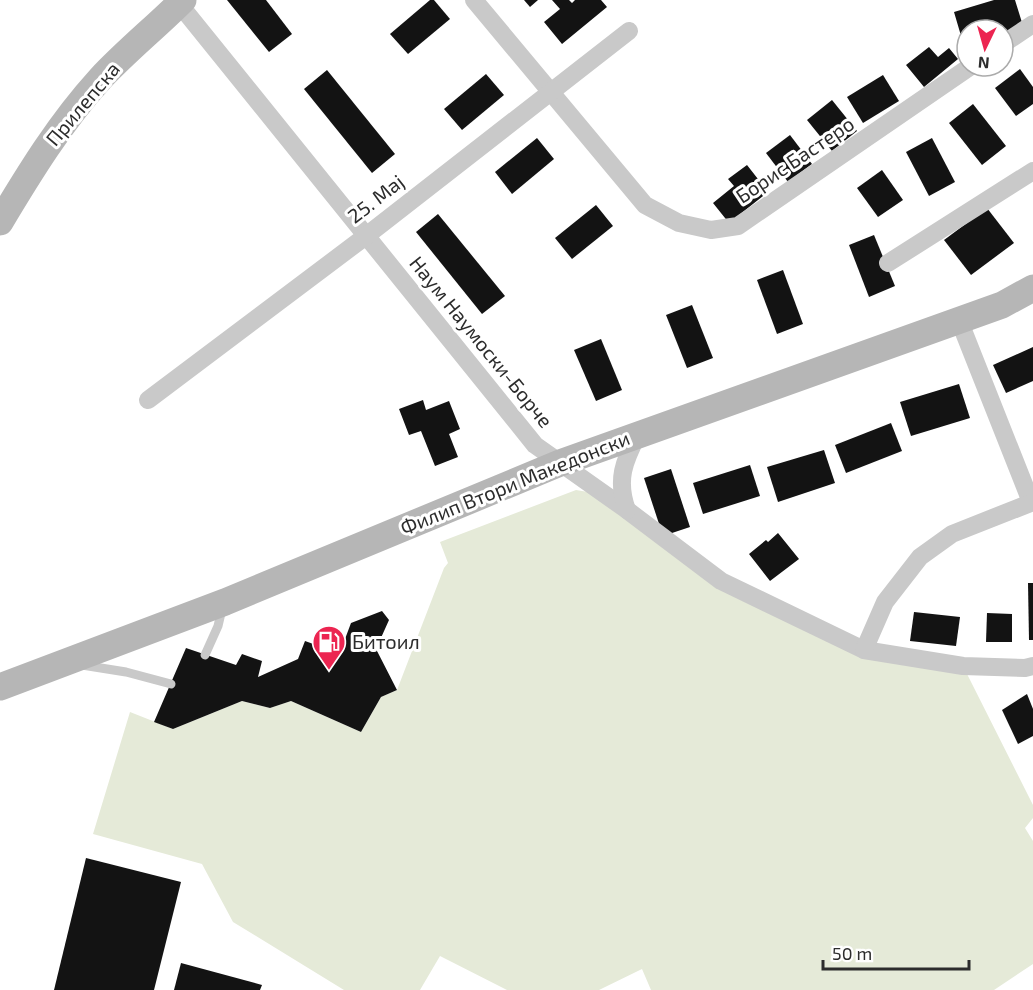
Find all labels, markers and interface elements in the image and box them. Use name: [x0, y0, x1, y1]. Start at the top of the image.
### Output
north arrow: [955, 18, 1015, 78]
text: N: [977, 53, 990, 73]
street label: Прилепска: [40, 57, 124, 150]
street label: Борис Бастеро: [731, 111, 858, 208]
street label: 25. Мај: [343, 169, 408, 228]
street label: Наум Наумоски-Борче: [404, 251, 558, 433]
street label: Филип Втори Македонски: [396, 425, 633, 539]
fuel station icon: Битоил: [311, 624, 347, 671]
place label: Битоил: [352, 629, 420, 653]
scale bar: [823, 933, 968, 971]
text: 50 m: [832, 942, 872, 964]

